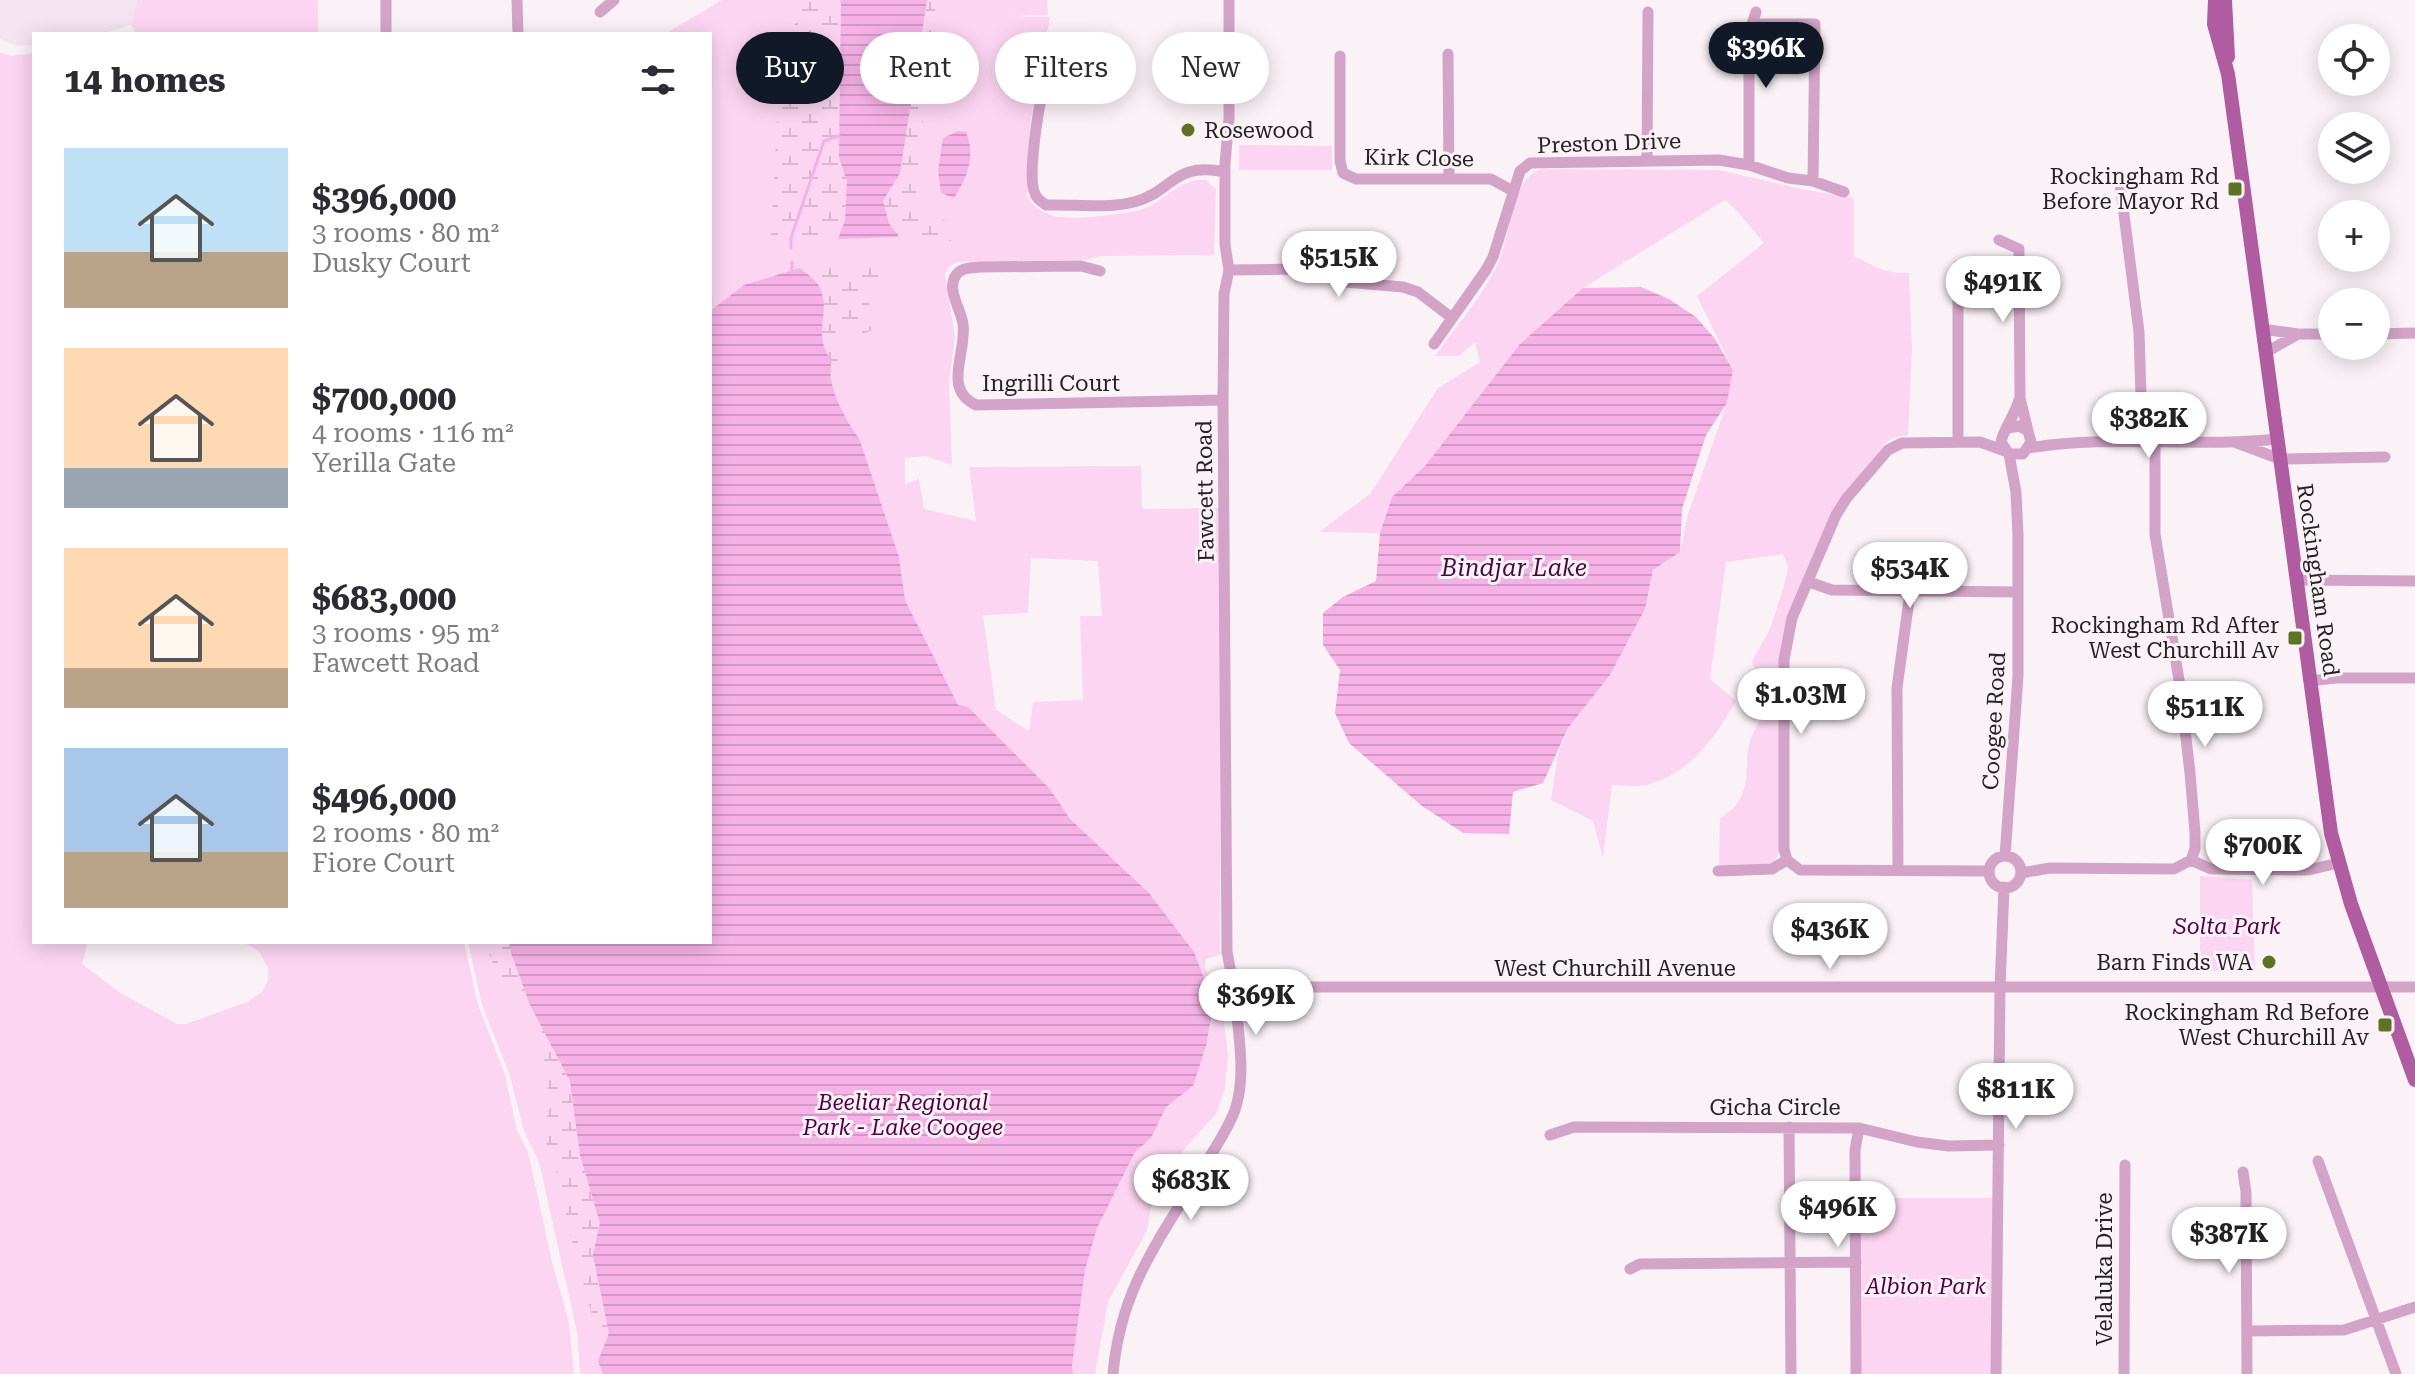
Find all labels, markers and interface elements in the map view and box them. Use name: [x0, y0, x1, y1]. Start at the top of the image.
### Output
pin: $396K: [1710, 22, 1822, 90]
map controls: [2318, 24, 2390, 360]
button: locate: [2318, 24, 2390, 96]
chip: Buy: [736, 32, 844, 104]
chip: Rent: [860, 32, 979, 104]
chip: Filters: [995, 32, 1136, 104]
chip: New: [1152, 32, 1269, 104]
text: $396K: [1727, 33, 1805, 63]
icon: filters: [636, 58, 680, 102]
text: 14 homes: [64, 60, 226, 100]
button: layers: [2318, 112, 2390, 184]
place label: Rosewood: [1204, 118, 1314, 143]
marker: Rosewood: [1179, 121, 1197, 139]
street label: Preston Drive: [1536, 128, 1682, 158]
street label: Kirk Close: [1364, 145, 1474, 171]
place label: Rockingham Rd Before Mayor Rd: [2042, 164, 2219, 214]
text: $396,000: [312, 178, 456, 218]
icon: home: [128, 180, 224, 276]
marker: Rockingham Rd Before Mayor Rd: [2226, 180, 2244, 198]
button: +: [2318, 200, 2390, 272]
text: 3 rooms · 80 m²: [312, 218, 499, 248]
pin: $515K: [1283, 231, 1395, 299]
text: $515K: [1300, 242, 1378, 272]
text: Dusky Court: [312, 248, 471, 278]
pin: $491K: [1947, 256, 2059, 324]
text: $491K: [1964, 267, 2042, 297]
button: −: [2318, 288, 2390, 360]
street label: Ingrilli Court: [982, 371, 1120, 396]
text: $700,000: [312, 378, 456, 418]
icon: home: [128, 380, 224, 476]
pin: $382K: [2093, 392, 2205, 460]
text: $382K: [2110, 403, 2188, 433]
text: 4 rooms · 116 m²: [312, 418, 514, 448]
street label: Fawcett Road: [1191, 420, 1219, 562]
text: Yerilla Gate: [312, 448, 456, 478]
street label: Rockingham Road: [2292, 482, 2344, 678]
pin: $534K: [1854, 542, 1966, 610]
text: $534K: [1871, 553, 1949, 583]
water label: Bindjar Lake: [1440, 554, 1587, 582]
text: $683,000: [312, 578, 456, 618]
icon: home: [128, 580, 224, 676]
place label: Rockingham Rd After West Churchill Av: [2051, 613, 2279, 663]
text: 3 rooms · 95 m²: [312, 618, 499, 648]
marker: Rockingham Rd After West Churchill Av: [2286, 629, 2304, 647]
text: Fawcett Road: [312, 648, 480, 678]
street label: Coogee Road: [1978, 651, 2010, 791]
pin: $1.03M: [1736, 668, 1866, 736]
text: $1.03M: [1755, 679, 1847, 709]
pin: $511K: [2149, 681, 2261, 749]
text: $511K: [2166, 692, 2244, 722]
text: $496,000: [312, 778, 456, 818]
icon: home: [128, 780, 224, 876]
text: 2 rooms · 80 m²: [312, 818, 499, 848]
pin: $700K: [2207, 819, 2319, 887]
text: $700K: [2224, 830, 2302, 860]
text: Fiore Court: [312, 848, 455, 878]
pin: $436K: [1774, 903, 1886, 971]
text: $436K: [1791, 914, 1869, 944]
park label: Solta Park: [2172, 914, 2281, 939]
place label: Barn Finds WA: [2096, 950, 2254, 975]
marker: Barn Finds WA: [2260, 953, 2278, 971]
street label: West Churchill Avenue: [1494, 956, 1736, 981]
pin: $369K: [1200, 969, 1312, 1037]
text: $369K: [1217, 980, 1295, 1010]
place label: Rockingham Rd Before West Churchill Av: [2124, 1000, 2369, 1050]
marker: Rockingham Rd Before West Churchill Av: [2376, 1016, 2394, 1034]
pin: $811K: [1960, 1063, 2072, 1131]
text: $811K: [1977, 1074, 2055, 1104]
park label: Beeliar Regional Park - Lake Coogee: [802, 1090, 1003, 1140]
street label: Gicha Circle: [1709, 1095, 1841, 1120]
pin: $683K: [1135, 1154, 1247, 1222]
text: $683K: [1152, 1165, 1230, 1195]
pin: $496K: [1782, 1181, 1894, 1249]
text: $496K: [1799, 1192, 1877, 1222]
street label: Velaluka Drive: [2092, 1192, 2117, 1346]
pin: $387K: [2173, 1207, 2285, 1275]
text: $387K: [2190, 1218, 2268, 1248]
park label: Albion Park: [1864, 1274, 1986, 1299]

